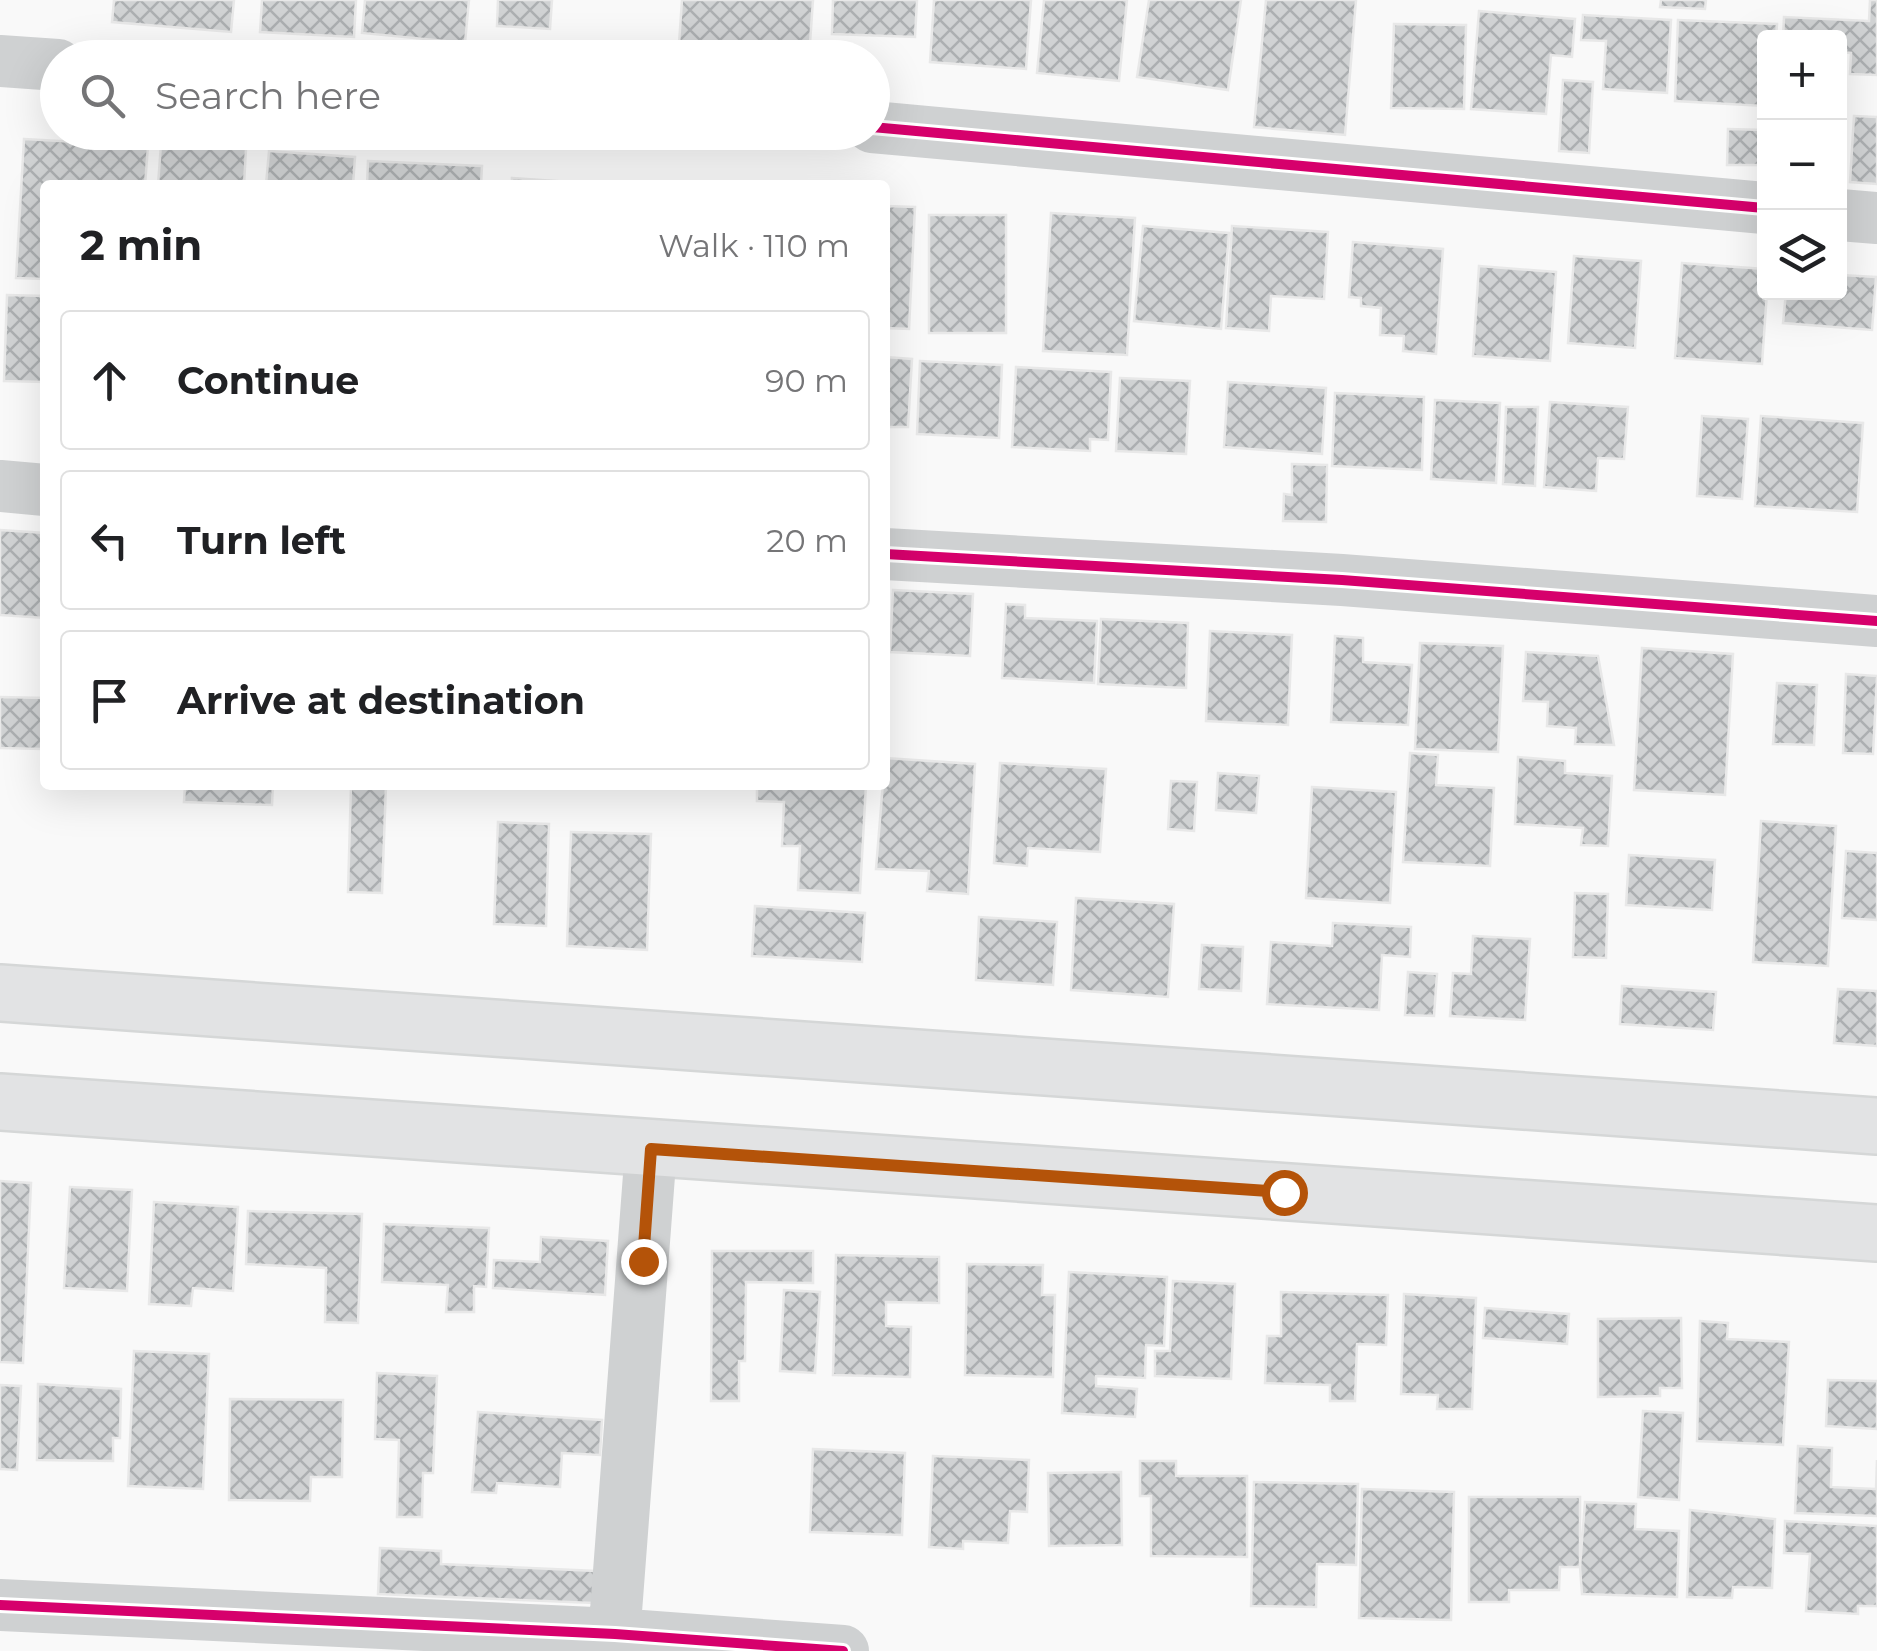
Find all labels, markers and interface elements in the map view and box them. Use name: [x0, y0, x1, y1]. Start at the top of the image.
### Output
map controls: [1757, 30, 1847, 300]
button: +: [1757, 30, 1847, 120]
search box: [40, 40, 890, 150]
icon: search: [75, 68, 130, 123]
text: Search here: [155, 72, 381, 119]
button: −: [1757, 120, 1847, 210]
button: layers: [1757, 210, 1847, 300]
text: 2 min: [80, 219, 202, 271]
text: Walk · 110 m: [658, 226, 850, 265]
icon: ahead: [82, 353, 137, 408]
text: Continue: [177, 357, 359, 404]
text: 90 m: [765, 361, 848, 400]
icon: left: [82, 513, 137, 568]
text: Turn left: [177, 517, 346, 564]
text: 20 m: [766, 521, 848, 560]
icon: arrive: [82, 673, 137, 728]
text: Arrive at destination: [177, 677, 585, 724]
route start: [1262, 1170, 1308, 1216]
route end: [621, 1239, 667, 1285]

